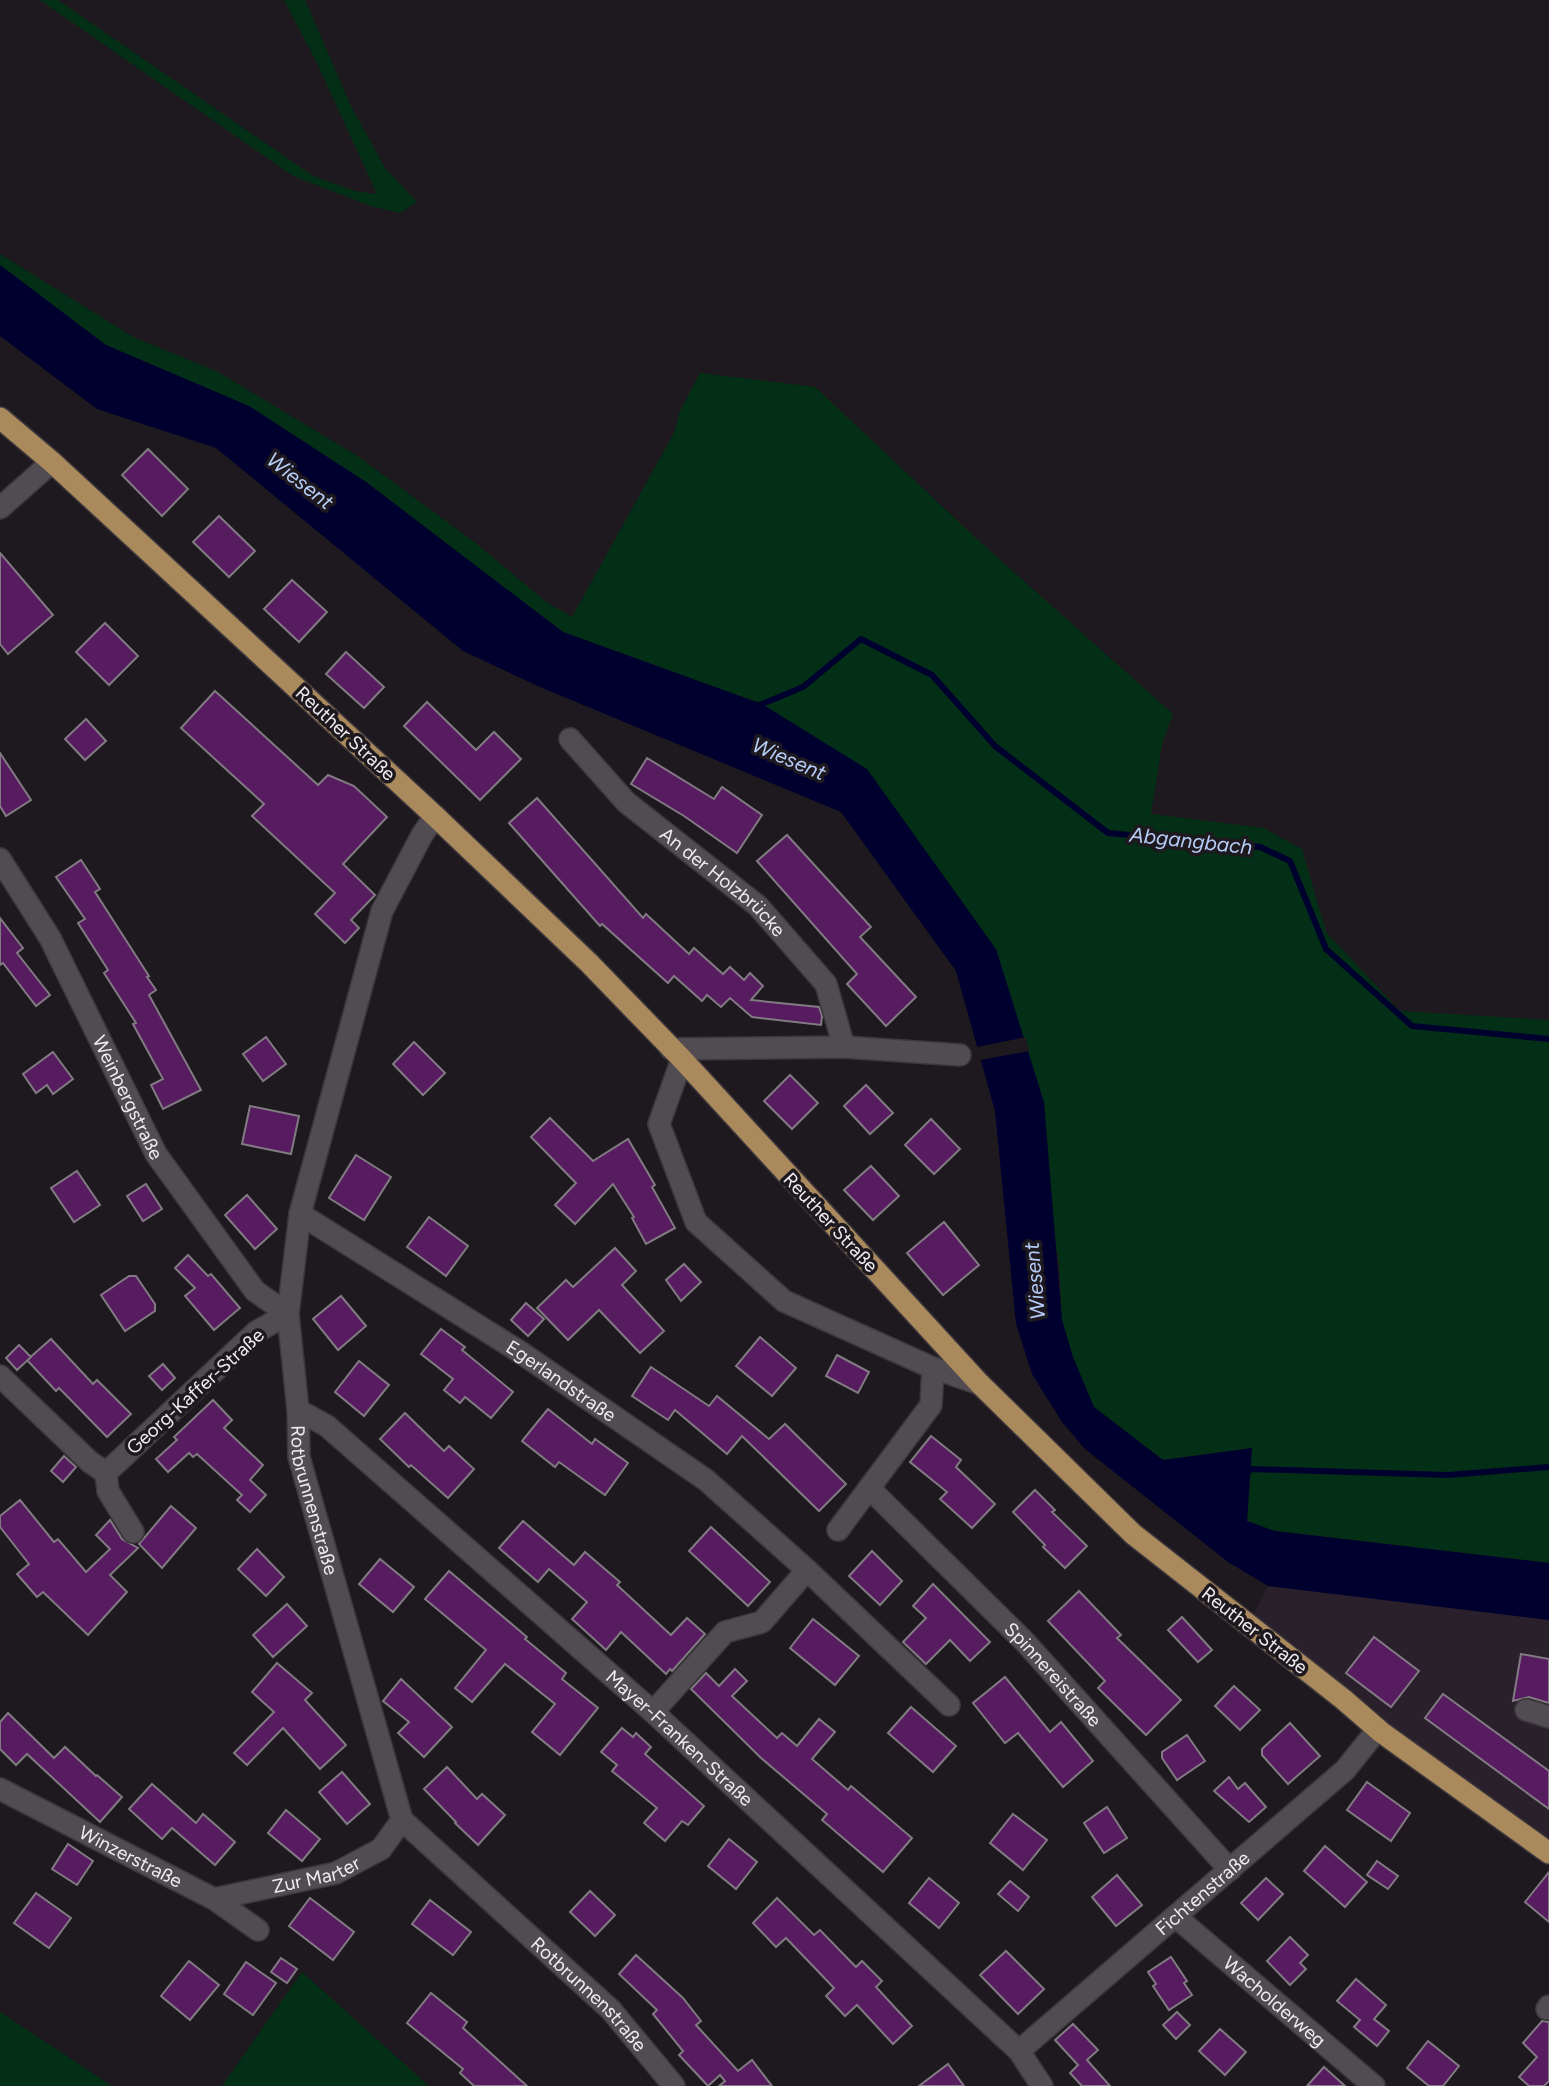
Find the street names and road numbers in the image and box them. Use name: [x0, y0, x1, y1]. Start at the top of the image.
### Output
street label: Reuther Straße: [291, 681, 400, 785]
street label: An der Holzbrücke: [655, 822, 790, 941]
street label: Weinbergstraße: [88, 1032, 168, 1163]
street label: Reuther Straße: [779, 1168, 883, 1277]
street label: Georg-Kaffer-Straße: [122, 1324, 269, 1459]
street label: Egerlandstraße: [502, 1335, 620, 1427]
street label: Rotbrunnenstraße: [286, 1425, 343, 1577]
street label: Reuther Straße: [1197, 1582, 1312, 1679]
street label: Spinnereistraße: [1000, 1617, 1106, 1731]
street label: Mayer-Franken-Straße: [601, 1665, 758, 1811]
street label: Winzerstraße: [75, 1821, 186, 1893]
street label: Fichtenstraße: [1151, 1846, 1254, 1940]
street label: Zur Marter: [270, 1851, 364, 1898]
street label: Rotbrunnenstraße: [526, 1932, 651, 2056]
street label: Wacholderweg: [1219, 1952, 1330, 2052]

